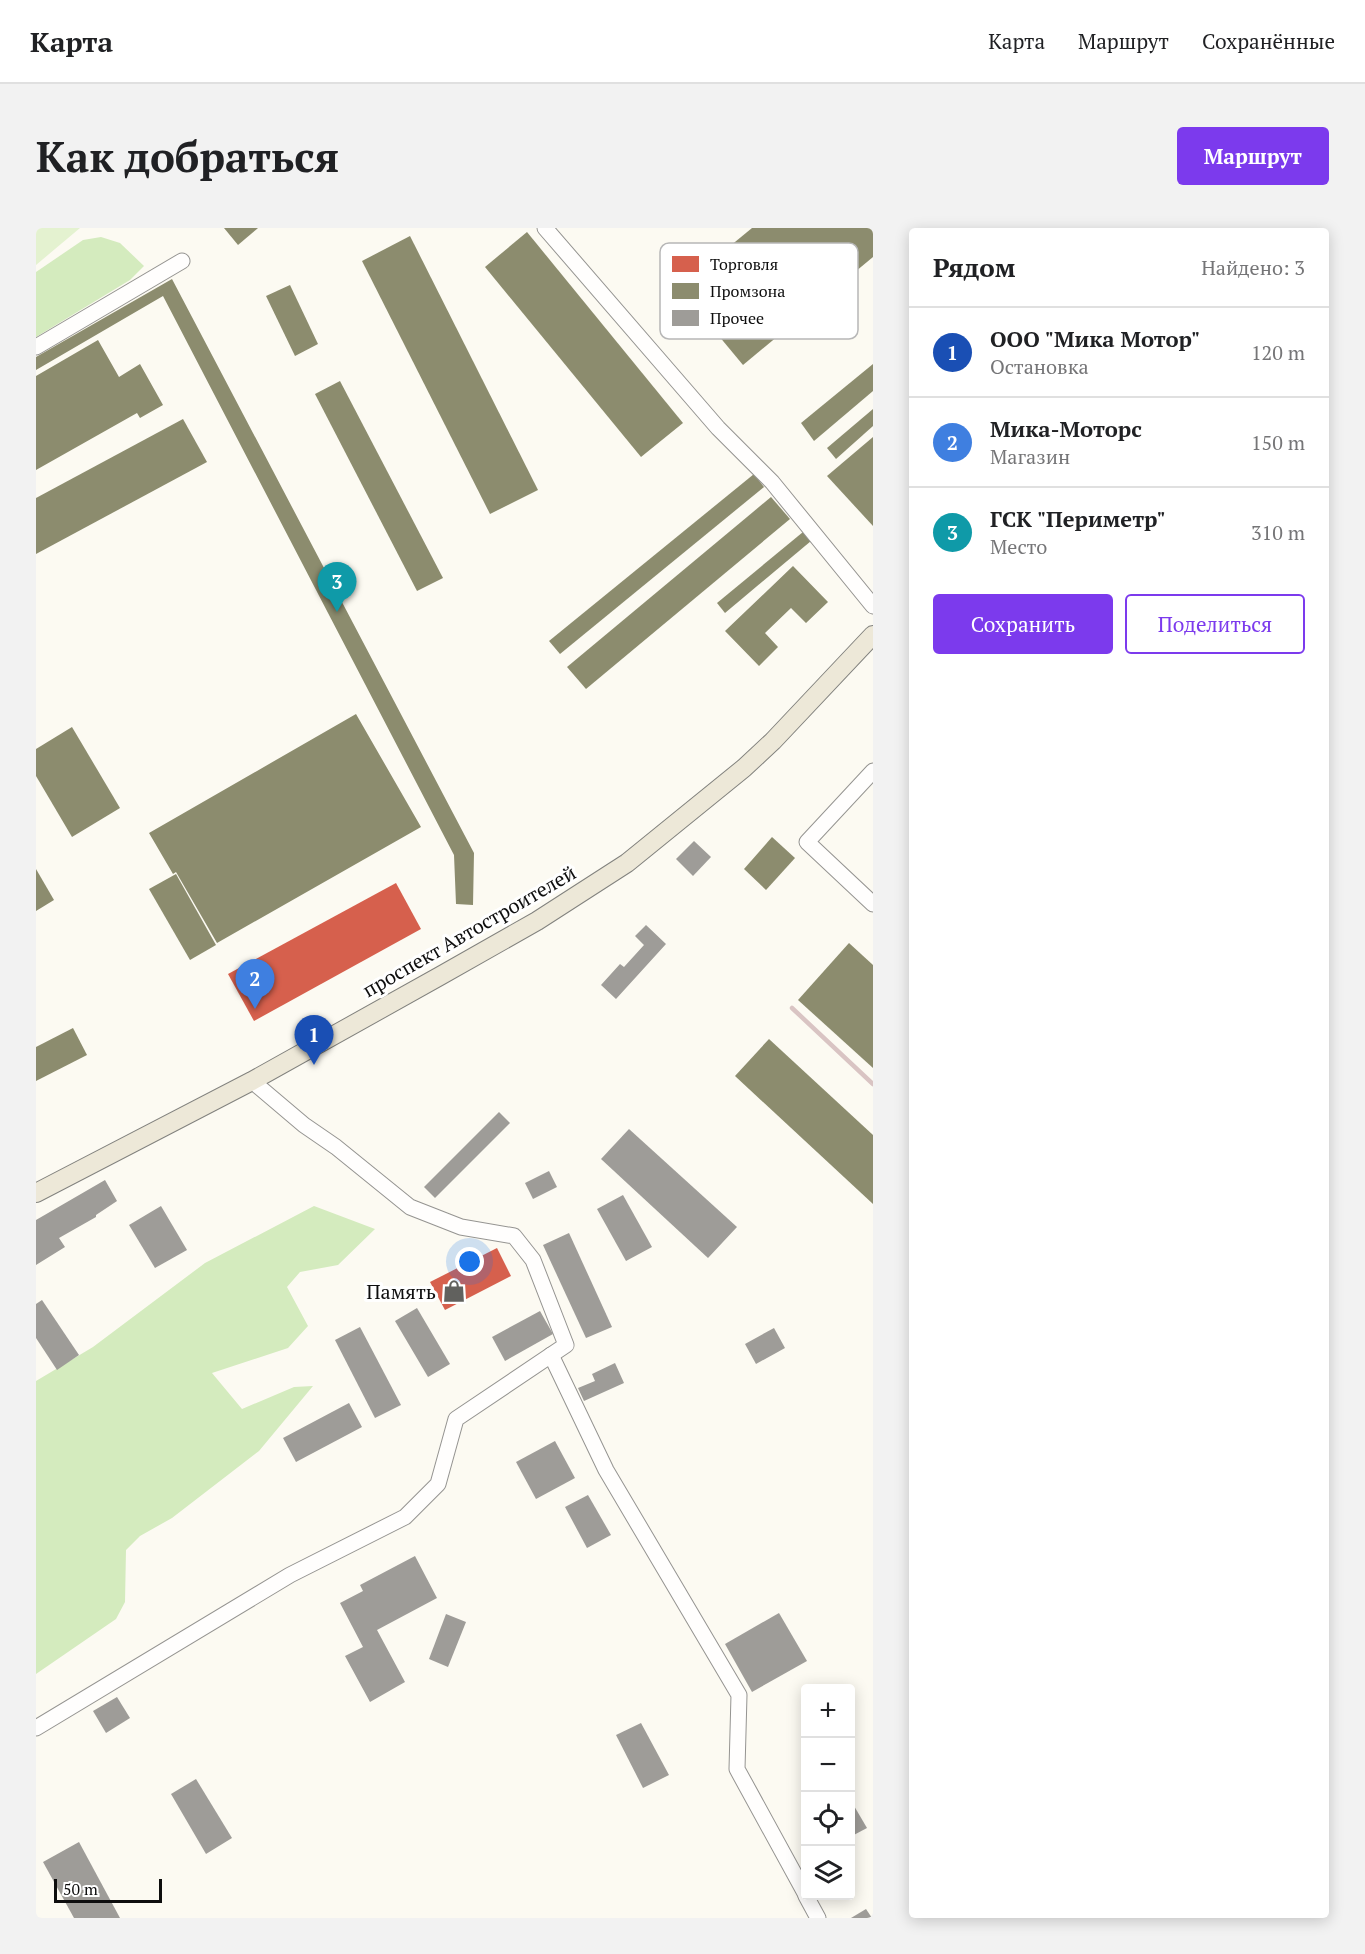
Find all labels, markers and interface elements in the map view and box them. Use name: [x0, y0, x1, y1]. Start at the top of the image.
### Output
text: Карта: [30, 23, 113, 60]
text: Карта: [988, 27, 1045, 55]
text: Маршрут: [1078, 27, 1169, 55]
text: Сохранённые: [1202, 27, 1335, 55]
button: Маршрут: [1177, 127, 1329, 185]
text: Как добраться: [36, 128, 339, 184]
legend: [660, 243, 858, 339]
text: Рядом: [933, 250, 1016, 284]
text: Торговля: [710, 253, 778, 275]
text: Найдено: 3: [1201, 254, 1305, 281]
text: Промзона: [710, 280, 785, 302]
text: Прочее: [710, 307, 764, 329]
text: ООО "Мика Мотор": [990, 324, 1200, 353]
text: 1: [947, 339, 958, 366]
text: 120 m: [1251, 339, 1305, 366]
text: Остановка: [990, 353, 1089, 380]
text: Мика-Моторс: [990, 414, 1142, 443]
text: 2: [947, 429, 958, 456]
text: 150 m: [1251, 429, 1305, 456]
text: Магазин: [990, 443, 1070, 470]
text: ГСК "Периметр": [990, 504, 1166, 533]
text: 3: [947, 519, 958, 546]
text: 310 m: [1251, 519, 1305, 546]
text: Место: [990, 533, 1047, 560]
pin: 3: [318, 562, 356, 612]
button: Сохранить: [933, 594, 1113, 654]
button: Поделиться: [1125, 594, 1305, 654]
street label: проспект Автостроителей: [357, 859, 581, 1003]
pin: 2: [236, 960, 274, 1009]
pin: 1: [294, 1016, 334, 1065]
your location: [455, 1247, 484, 1276]
place label: Память: [366, 1278, 436, 1305]
shop icon: Память: [441, 1278, 467, 1304]
map controls: [801, 1684, 855, 1900]
button: +: [801, 1684, 855, 1738]
button: −: [801, 1738, 855, 1792]
button: locate: [801, 1792, 855, 1846]
button: layers: [801, 1846, 855, 1900]
scale bar: [54, 1876, 162, 1904]
text: 50 m: [63, 1878, 98, 1900]

